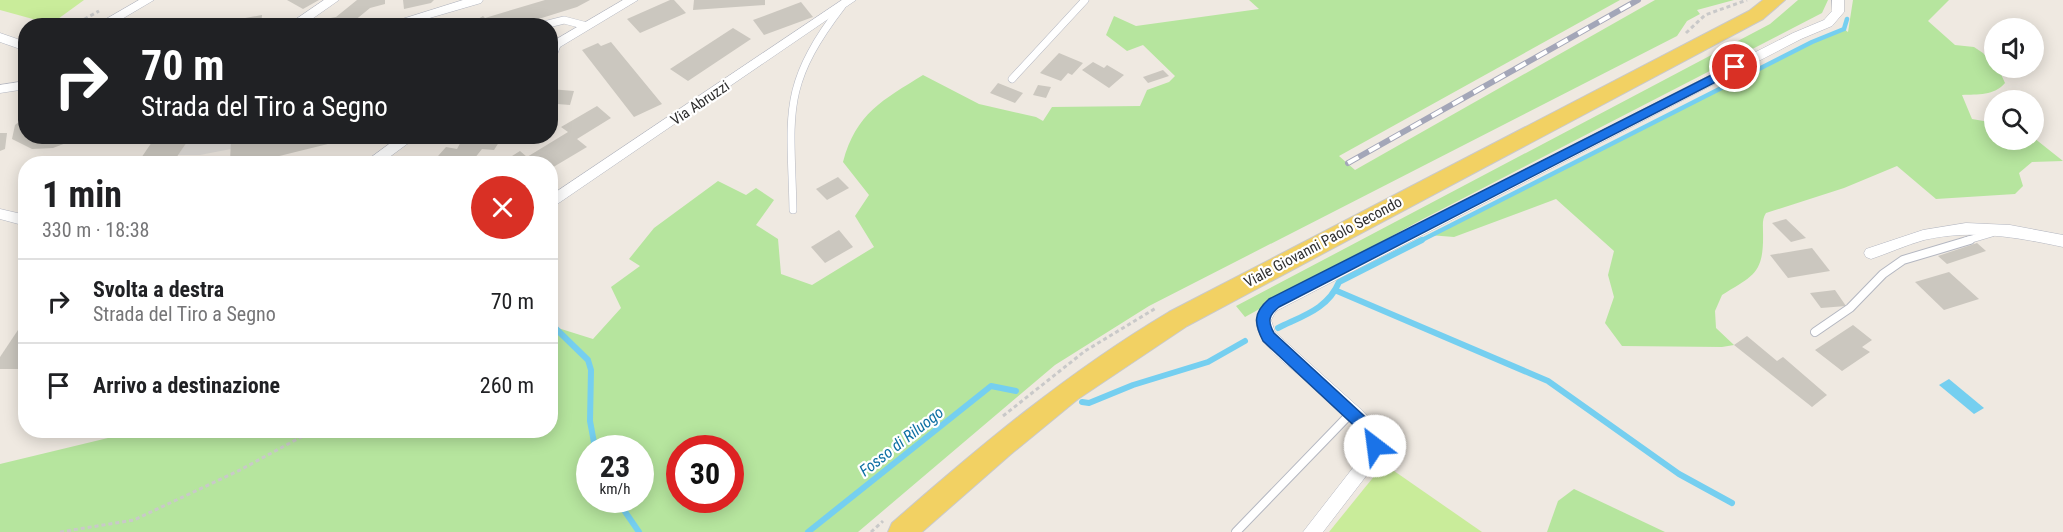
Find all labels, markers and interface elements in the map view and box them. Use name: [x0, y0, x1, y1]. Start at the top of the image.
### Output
map controls: [1984, 18, 2044, 150]
button: sound: [1984, 18, 2044, 78]
text: 70 m: [141, 41, 224, 90]
pin: [1709, 41, 1760, 92]
icon: right: [42, 42, 120, 120]
icon: arrive: [1718, 50, 1751, 83]
street label: Via Abruzzi: [667, 77, 733, 129]
button: search: [1984, 90, 2044, 150]
text: Strada del Tiro a Segno: [141, 91, 388, 123]
text: 1 min: [42, 174, 122, 216]
button: close: [471, 176, 534, 239]
street label: Viale Giovanni Paolo Secondo: [1241, 193, 1405, 291]
text: 330 m · 18:38: [42, 218, 149, 242]
text: Svolta a destra: [93, 277, 224, 302]
icon: right: [42, 285, 75, 318]
text: 70 m: [491, 289, 534, 314]
text: Strada del Tiro a Segno: [93, 302, 276, 326]
icon: arrive: [42, 369, 75, 402]
text: Arrivo a destinazione: [93, 373, 280, 398]
text: 260 m: [480, 373, 534, 398]
water label: Fosso di Riluogo: [855, 402, 947, 480]
position arrow: [1343, 414, 1407, 478]
speed limit sign: 30: [666, 435, 744, 513]
text: 23: [600, 449, 630, 484]
text: km/h: [600, 480, 630, 498]

